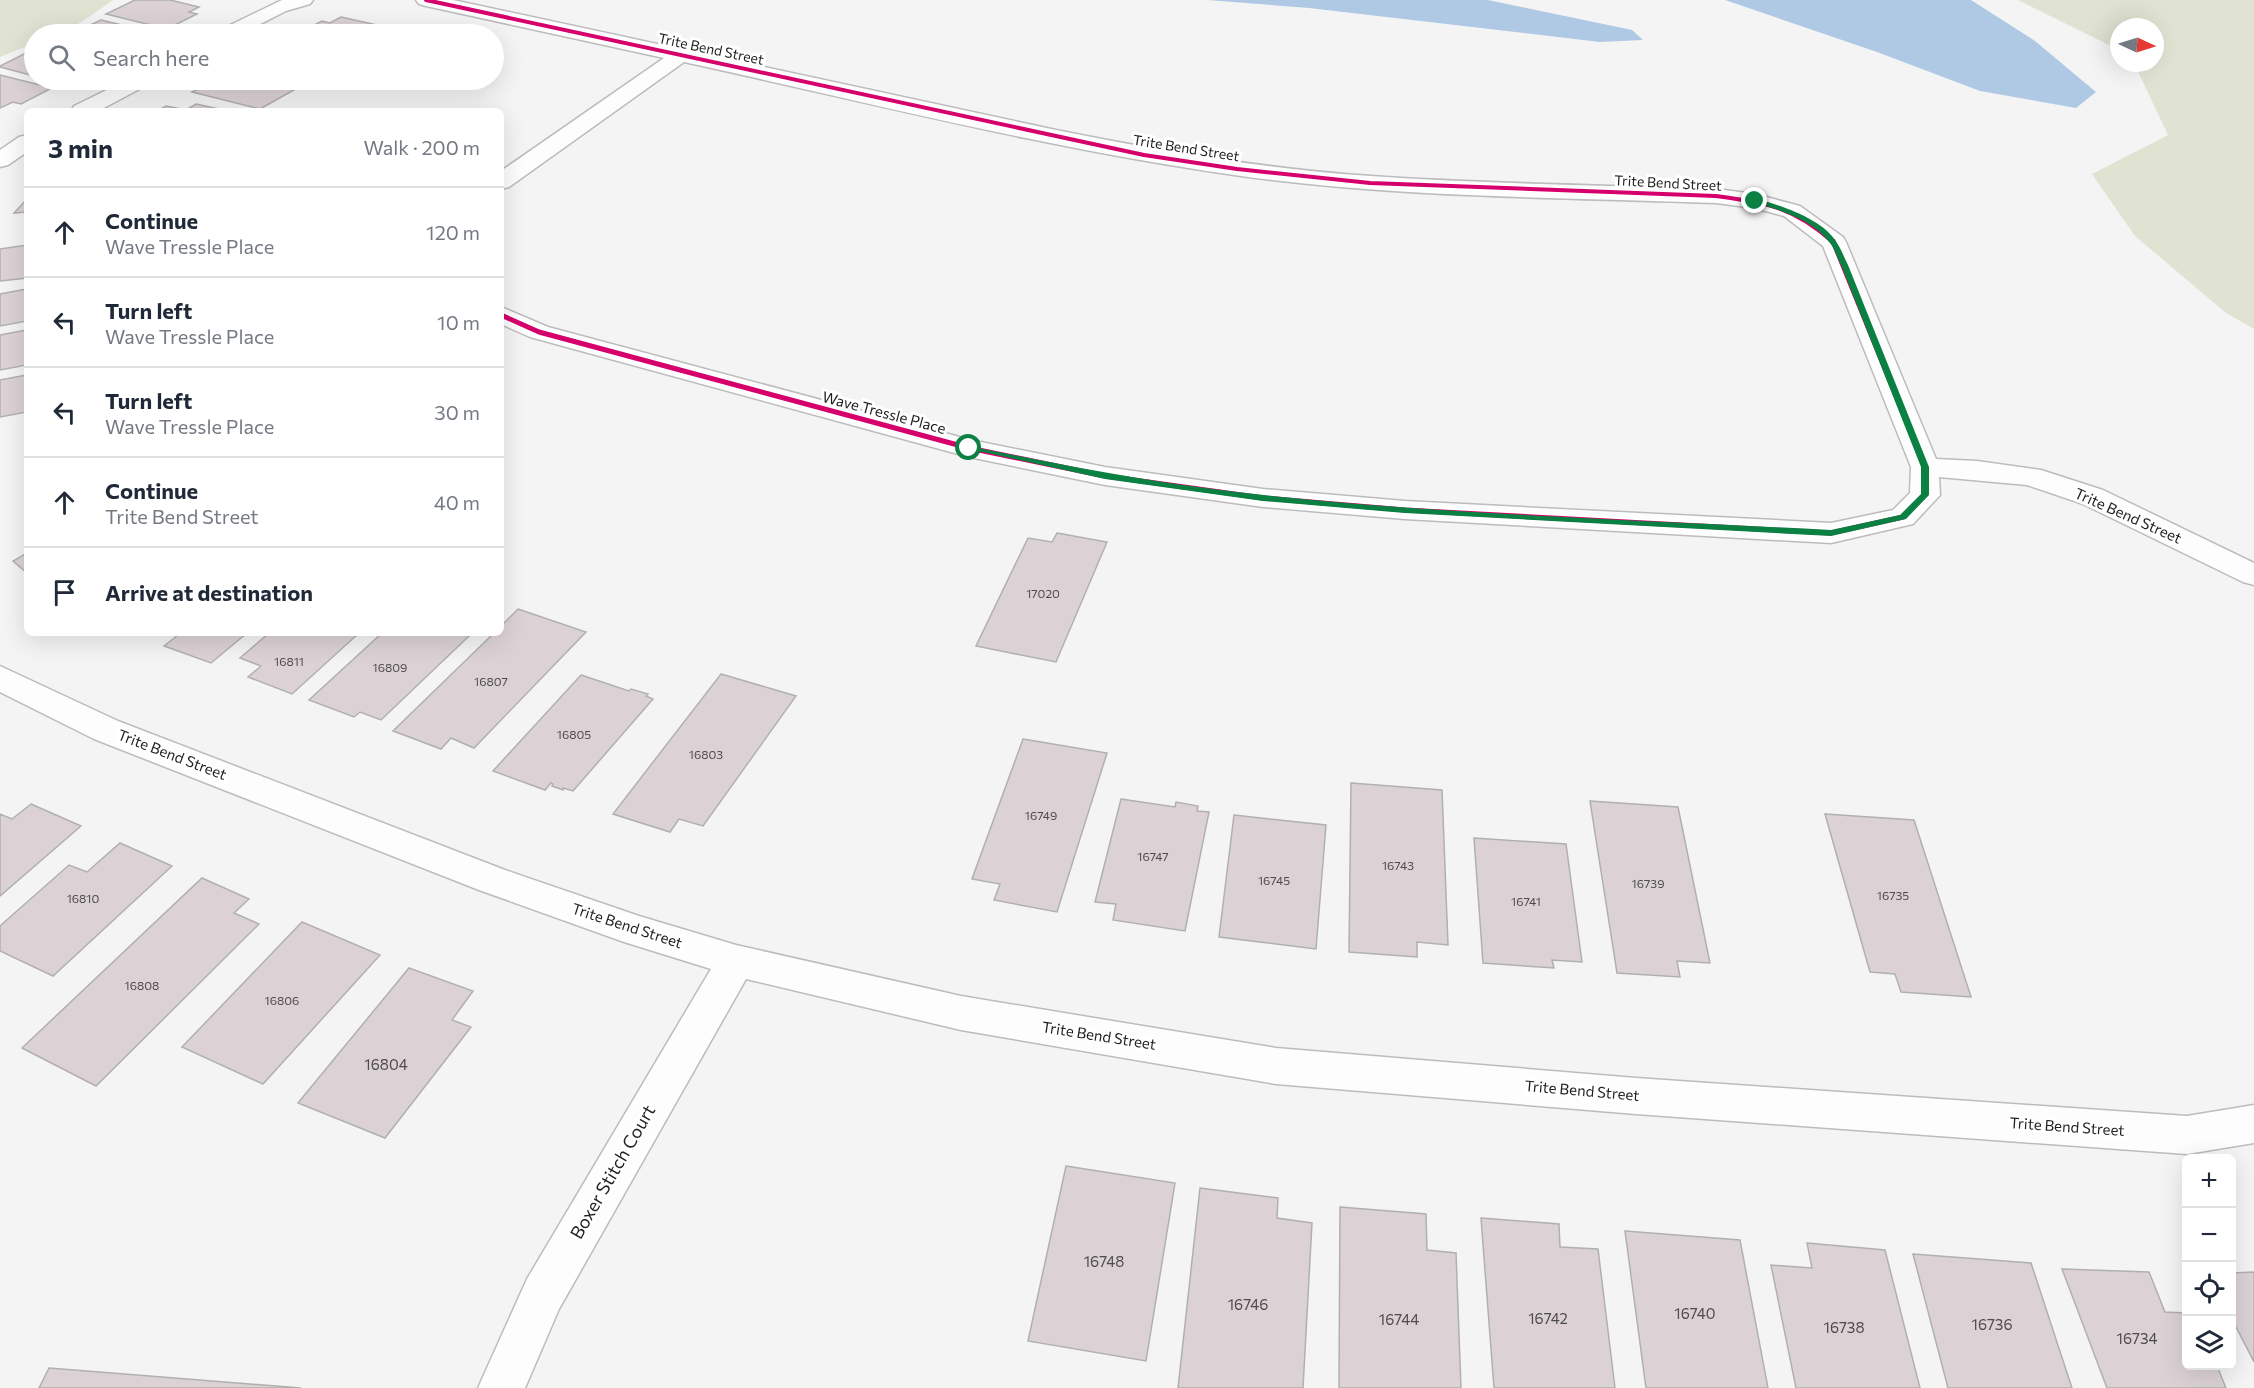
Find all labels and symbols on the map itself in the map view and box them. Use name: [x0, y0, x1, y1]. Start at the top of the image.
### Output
north arrow: [2110, 18, 2164, 72]
street label: Trite Bend Street: [657, 29, 766, 68]
street label: Trite Bend Street: [1132, 131, 1241, 164]
street label: Trite Bend Street: [1614, 171, 1722, 194]
route end: [1741, 187, 1767, 213]
street label: Wave Tressle Place: [821, 387, 948, 437]
route start: [955, 434, 981, 460]
street label: Trite Bend Street: [2072, 483, 2185, 547]
house number: 17020: [1026, 586, 1060, 600]
house number: 16811: [274, 654, 304, 668]
house number: 16809: [373, 660, 407, 674]
house number: 16807: [474, 674, 508, 688]
street label: Trite Bend Street: [115, 725, 229, 783]
house number: 16805: [557, 727, 591, 741]
house number: 16803: [689, 747, 723, 761]
house number: 16749: [1025, 808, 1057, 822]
house number: 16747: [1137, 849, 1169, 863]
house number: 16743: [1382, 858, 1414, 872]
house number: 16745: [1258, 873, 1290, 887]
house number: 16739: [1632, 876, 1664, 890]
house number: 16735: [1877, 888, 1909, 902]
house number: 16810: [67, 891, 99, 905]
house number: 16741: [1511, 894, 1541, 908]
street label: Trite Bend Street: [570, 899, 685, 951]
house number: 16808: [125, 978, 159, 992]
house number: 16806: [265, 993, 299, 1007]
street label: Trite Bend Street: [1041, 1017, 1157, 1053]
house number: 16804: [364, 1055, 408, 1073]
street label: Trite Bend Street: [1524, 1076, 1640, 1104]
street label: Boxer Stitch Court: [565, 1100, 659, 1243]
street label: Trite Bend Street: [2009, 1113, 2125, 1139]
house number: 16748: [1084, 1252, 1124, 1270]
house number: 16746: [1228, 1295, 1268, 1313]
house number: 16740: [1674, 1304, 1716, 1322]
house number: 16742: [1528, 1309, 1568, 1327]
house number: 16744: [1379, 1310, 1419, 1328]
house number: 16736: [1971, 1315, 2013, 1333]
house number: 16738: [1823, 1318, 1865, 1336]
house number: 16734: [2117, 1329, 2157, 1347]

